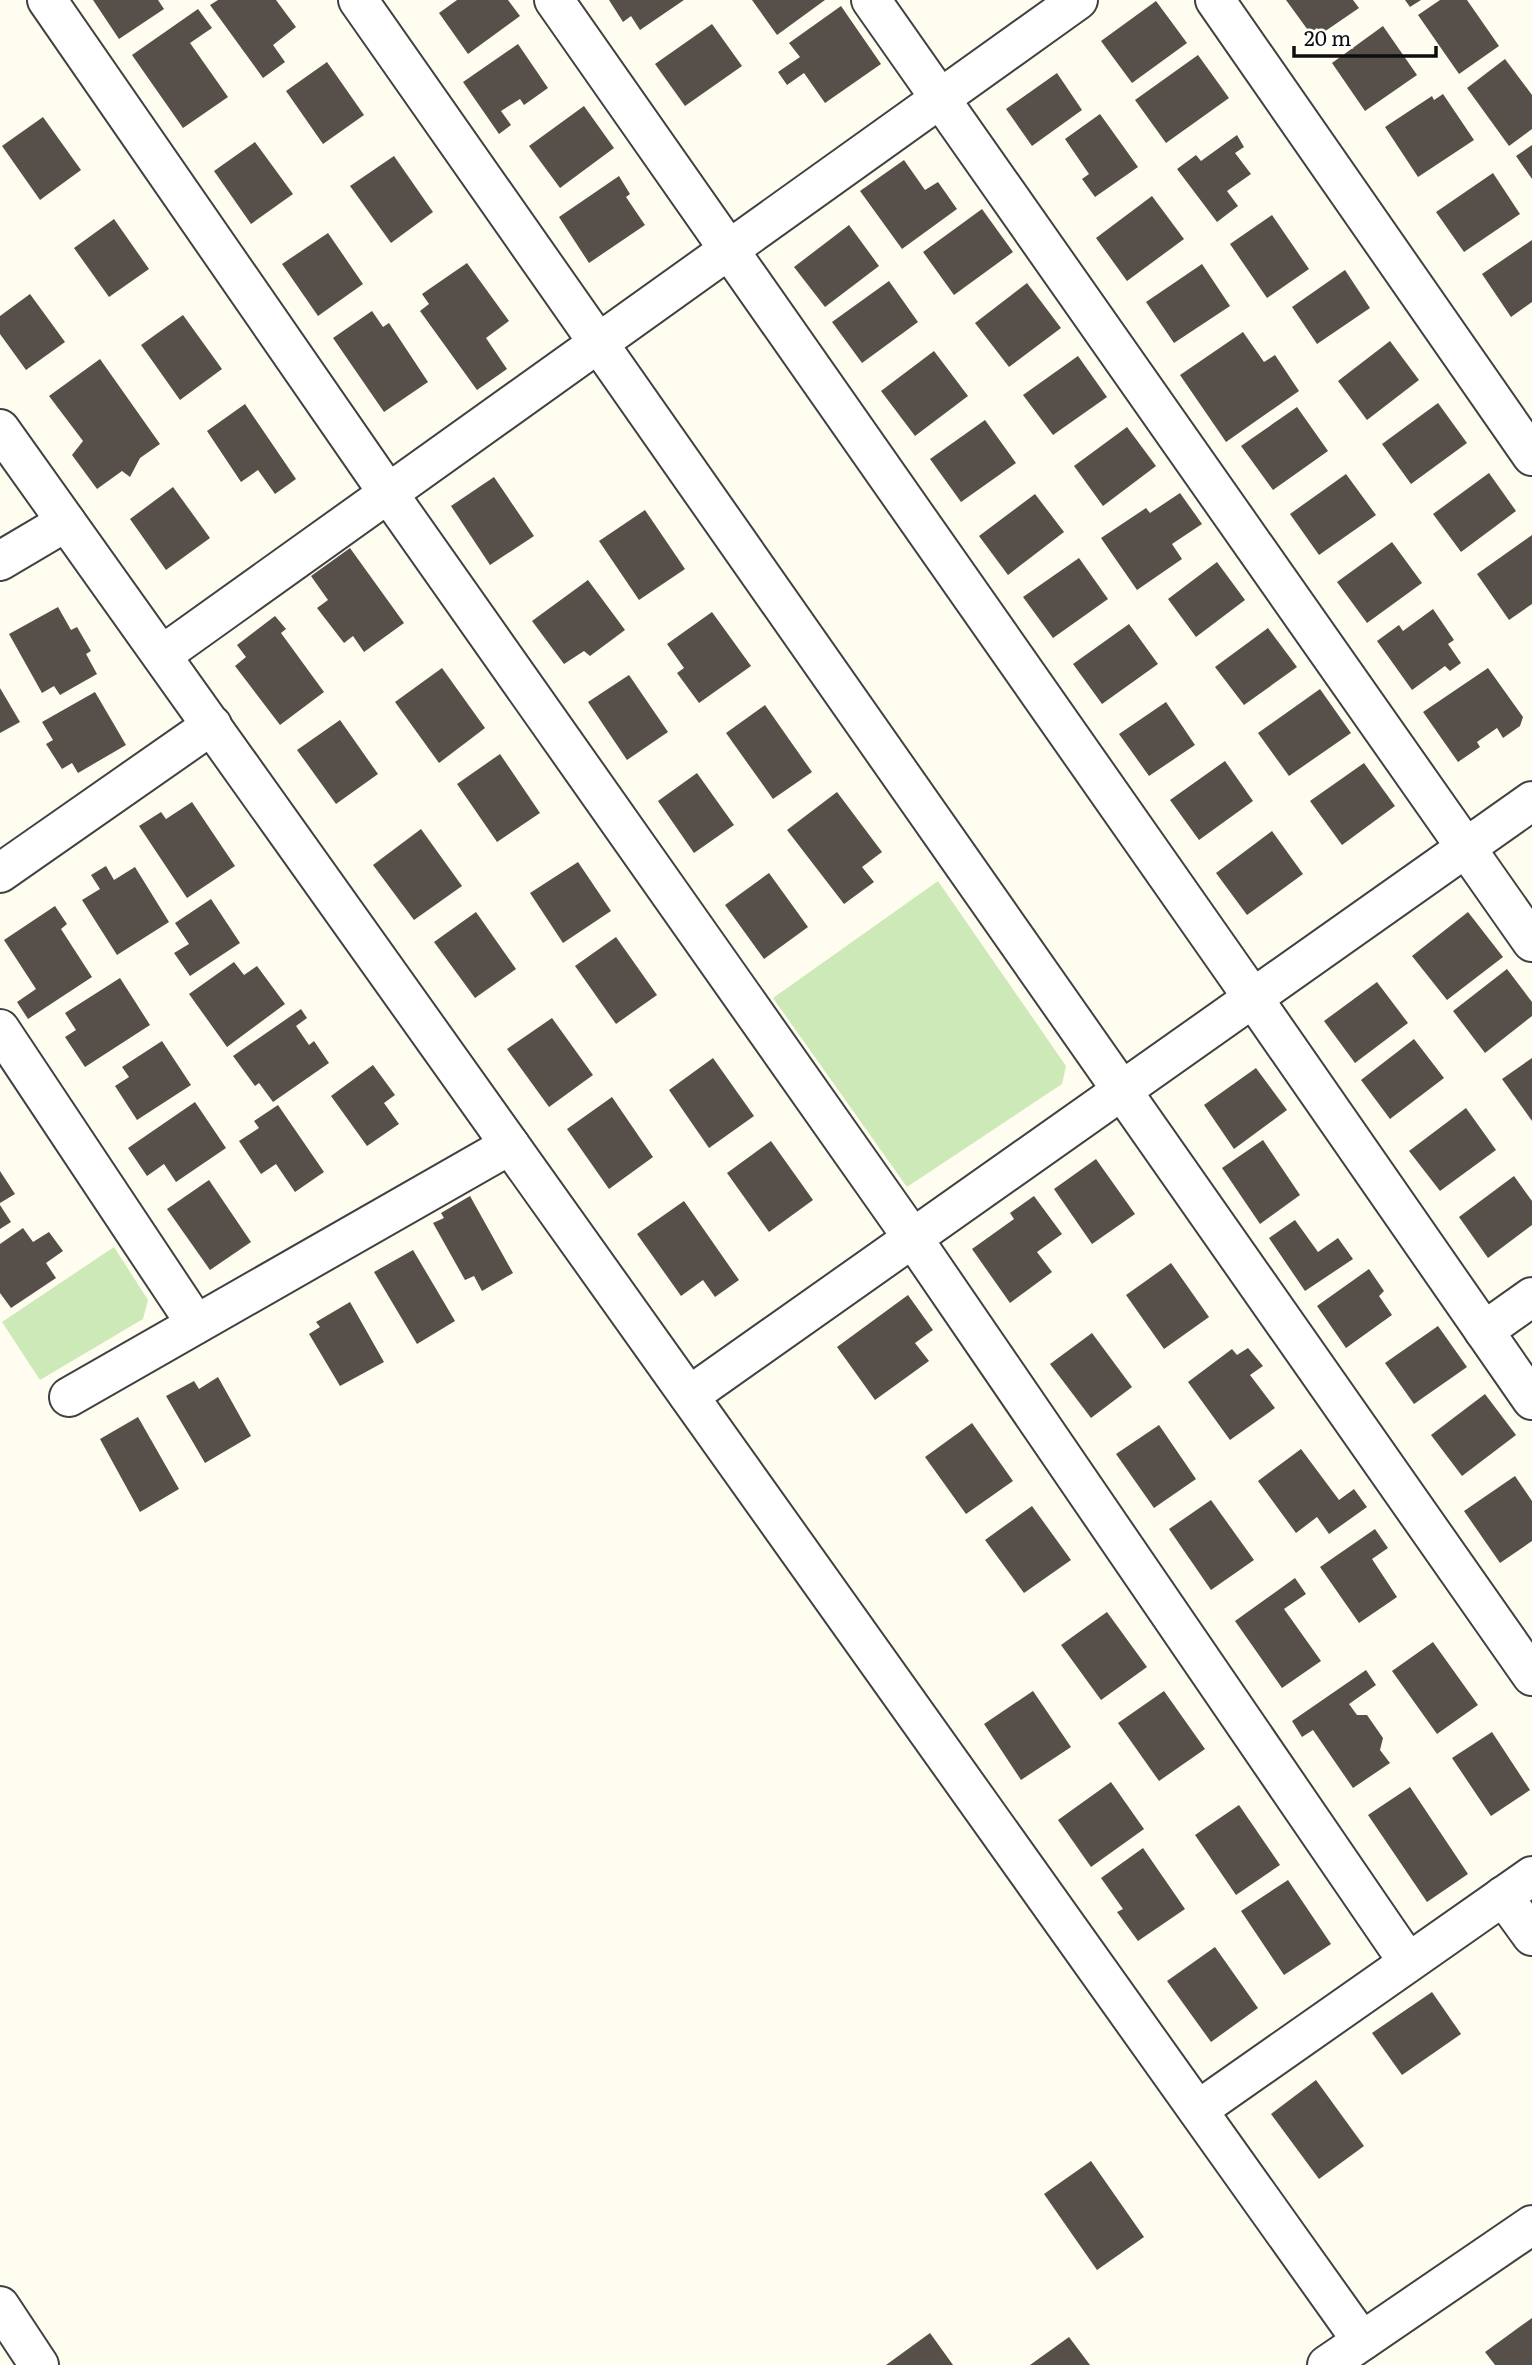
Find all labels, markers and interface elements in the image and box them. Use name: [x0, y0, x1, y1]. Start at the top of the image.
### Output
scale bar: [1294, 14, 1436, 58]
text: 20 m: [1304, 21, 1351, 52]

